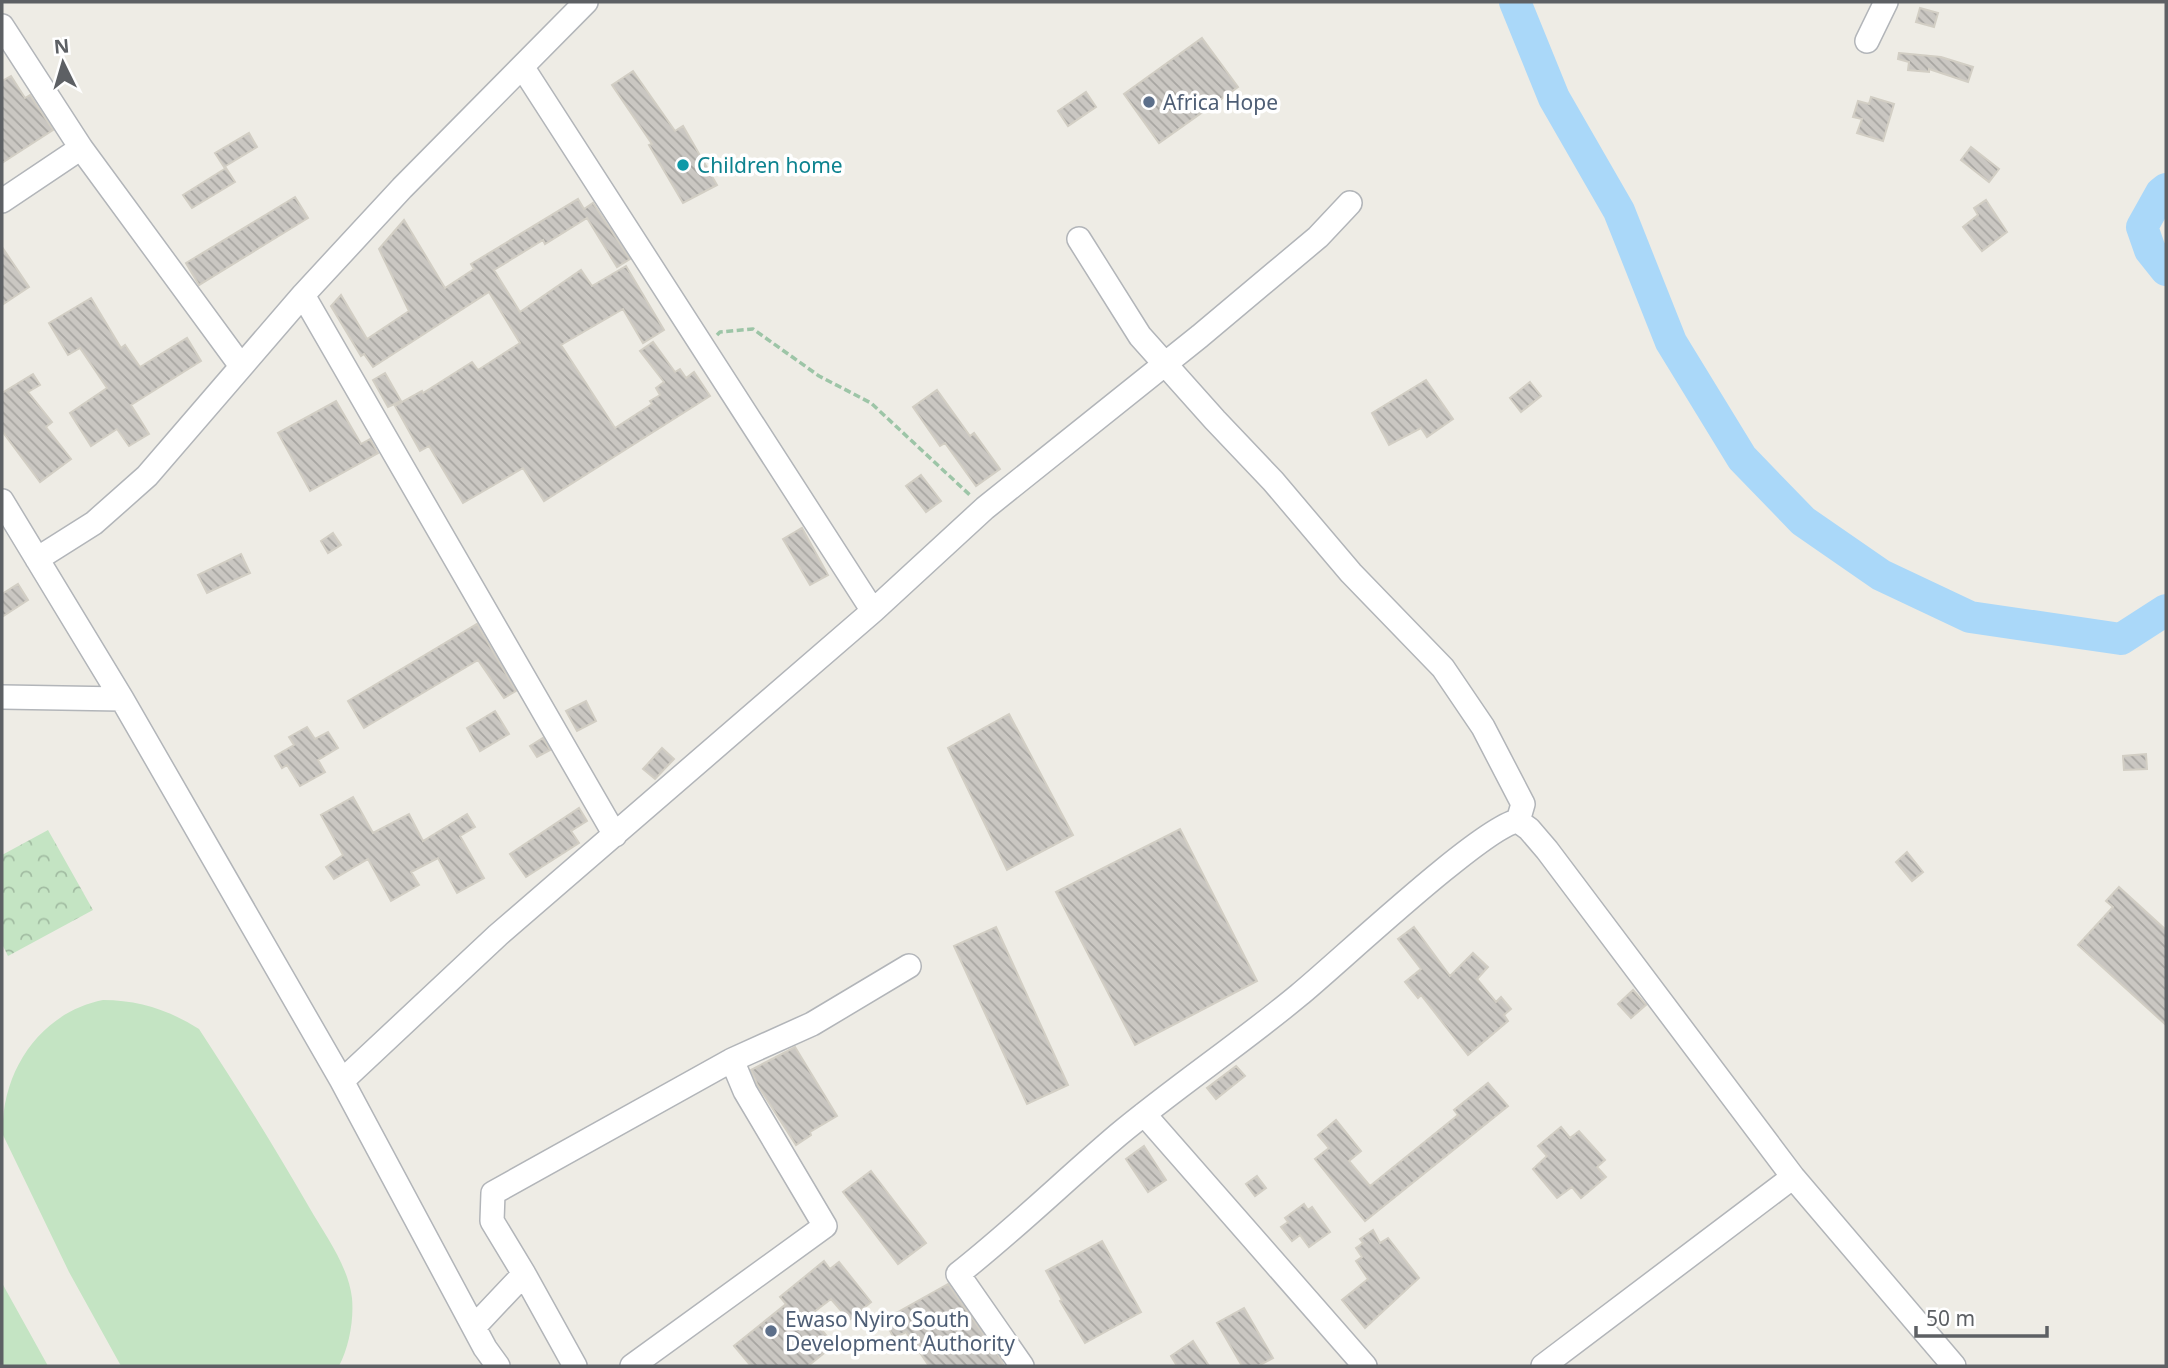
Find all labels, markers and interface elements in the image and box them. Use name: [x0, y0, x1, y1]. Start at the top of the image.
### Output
north arrow: [28, 28, 98, 98]
text: N: [53, 32, 70, 60]
place label: Africa Hope: [1163, 88, 1278, 116]
marker: Africa Hope: [1141, 94, 1157, 110]
place label: Children home: [697, 151, 843, 179]
marker: Children home: [675, 157, 691, 173]
scale bar: [1916, 1294, 2047, 1338]
text: 50 m: [1926, 1304, 1975, 1332]
place label: Ewaso Nyiro South Development Authority: [785, 1305, 1015, 1357]
marker: Ewaso Nyiro South Development Authority: [763, 1323, 779, 1339]

